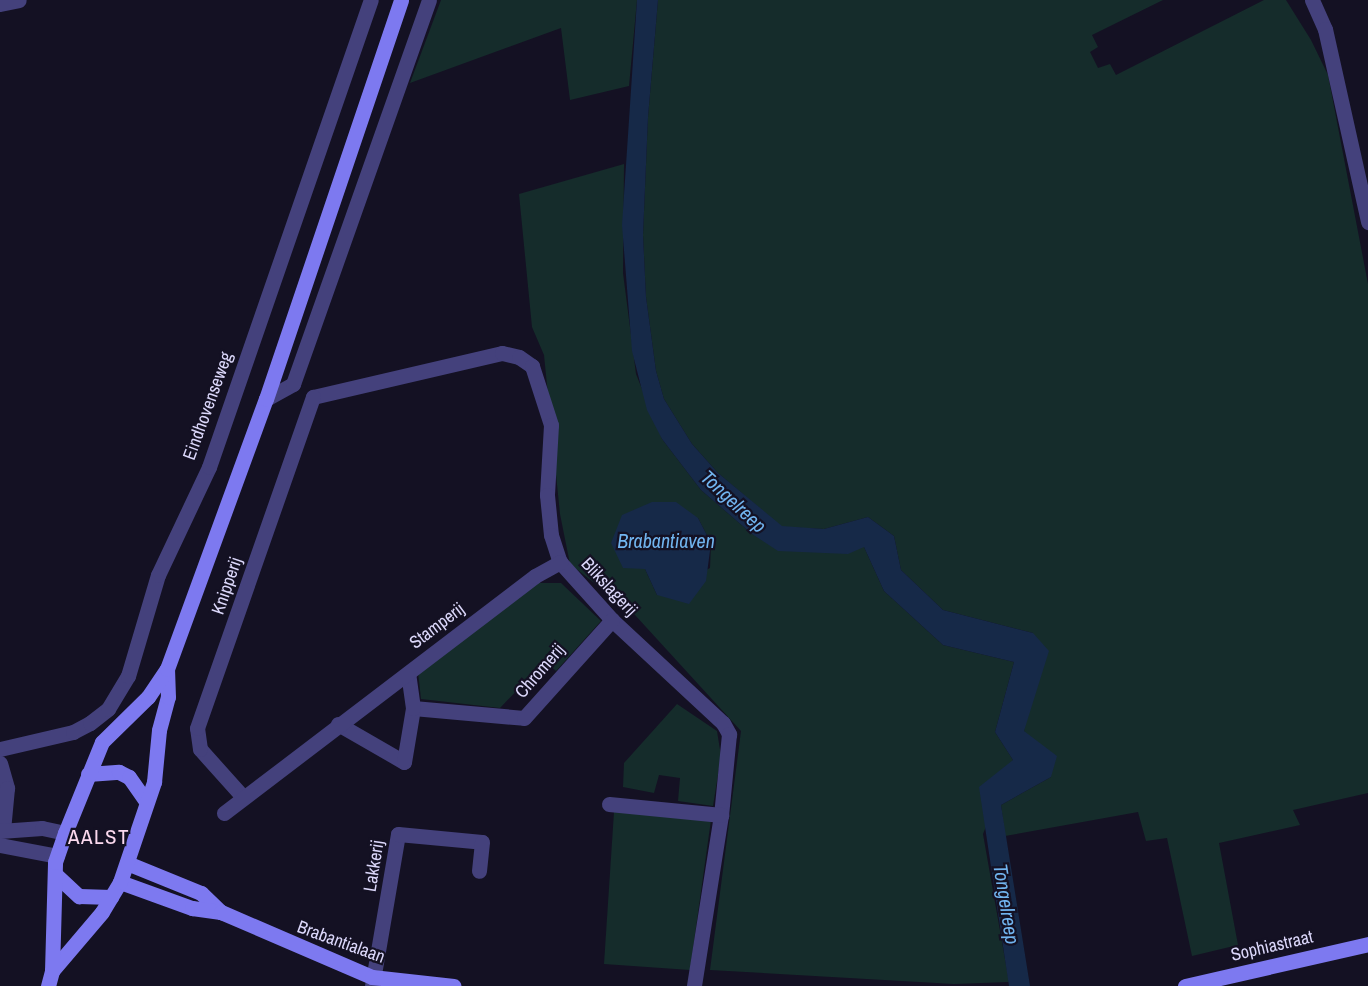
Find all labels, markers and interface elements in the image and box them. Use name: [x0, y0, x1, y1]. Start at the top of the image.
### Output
street label: Eindhovenseweg: [178, 349, 238, 463]
water label: Tongelreep: [696, 465, 772, 537]
water label: Brabantiaven: [617, 528, 715, 552]
street label: Blikslagerij: [576, 553, 642, 621]
street label: Knipperij: [207, 555, 247, 617]
street label: Stamperij: [405, 598, 469, 654]
street label: Chromerij: [511, 639, 569, 703]
district label: AALST: [68, 824, 130, 850]
street label: Lakkerij: [359, 839, 389, 893]
water label: Tongelreep: [989, 862, 1025, 946]
street label: Brabantialaan: [294, 916, 388, 968]
street label: Sophiastraat: [1229, 926, 1315, 966]

